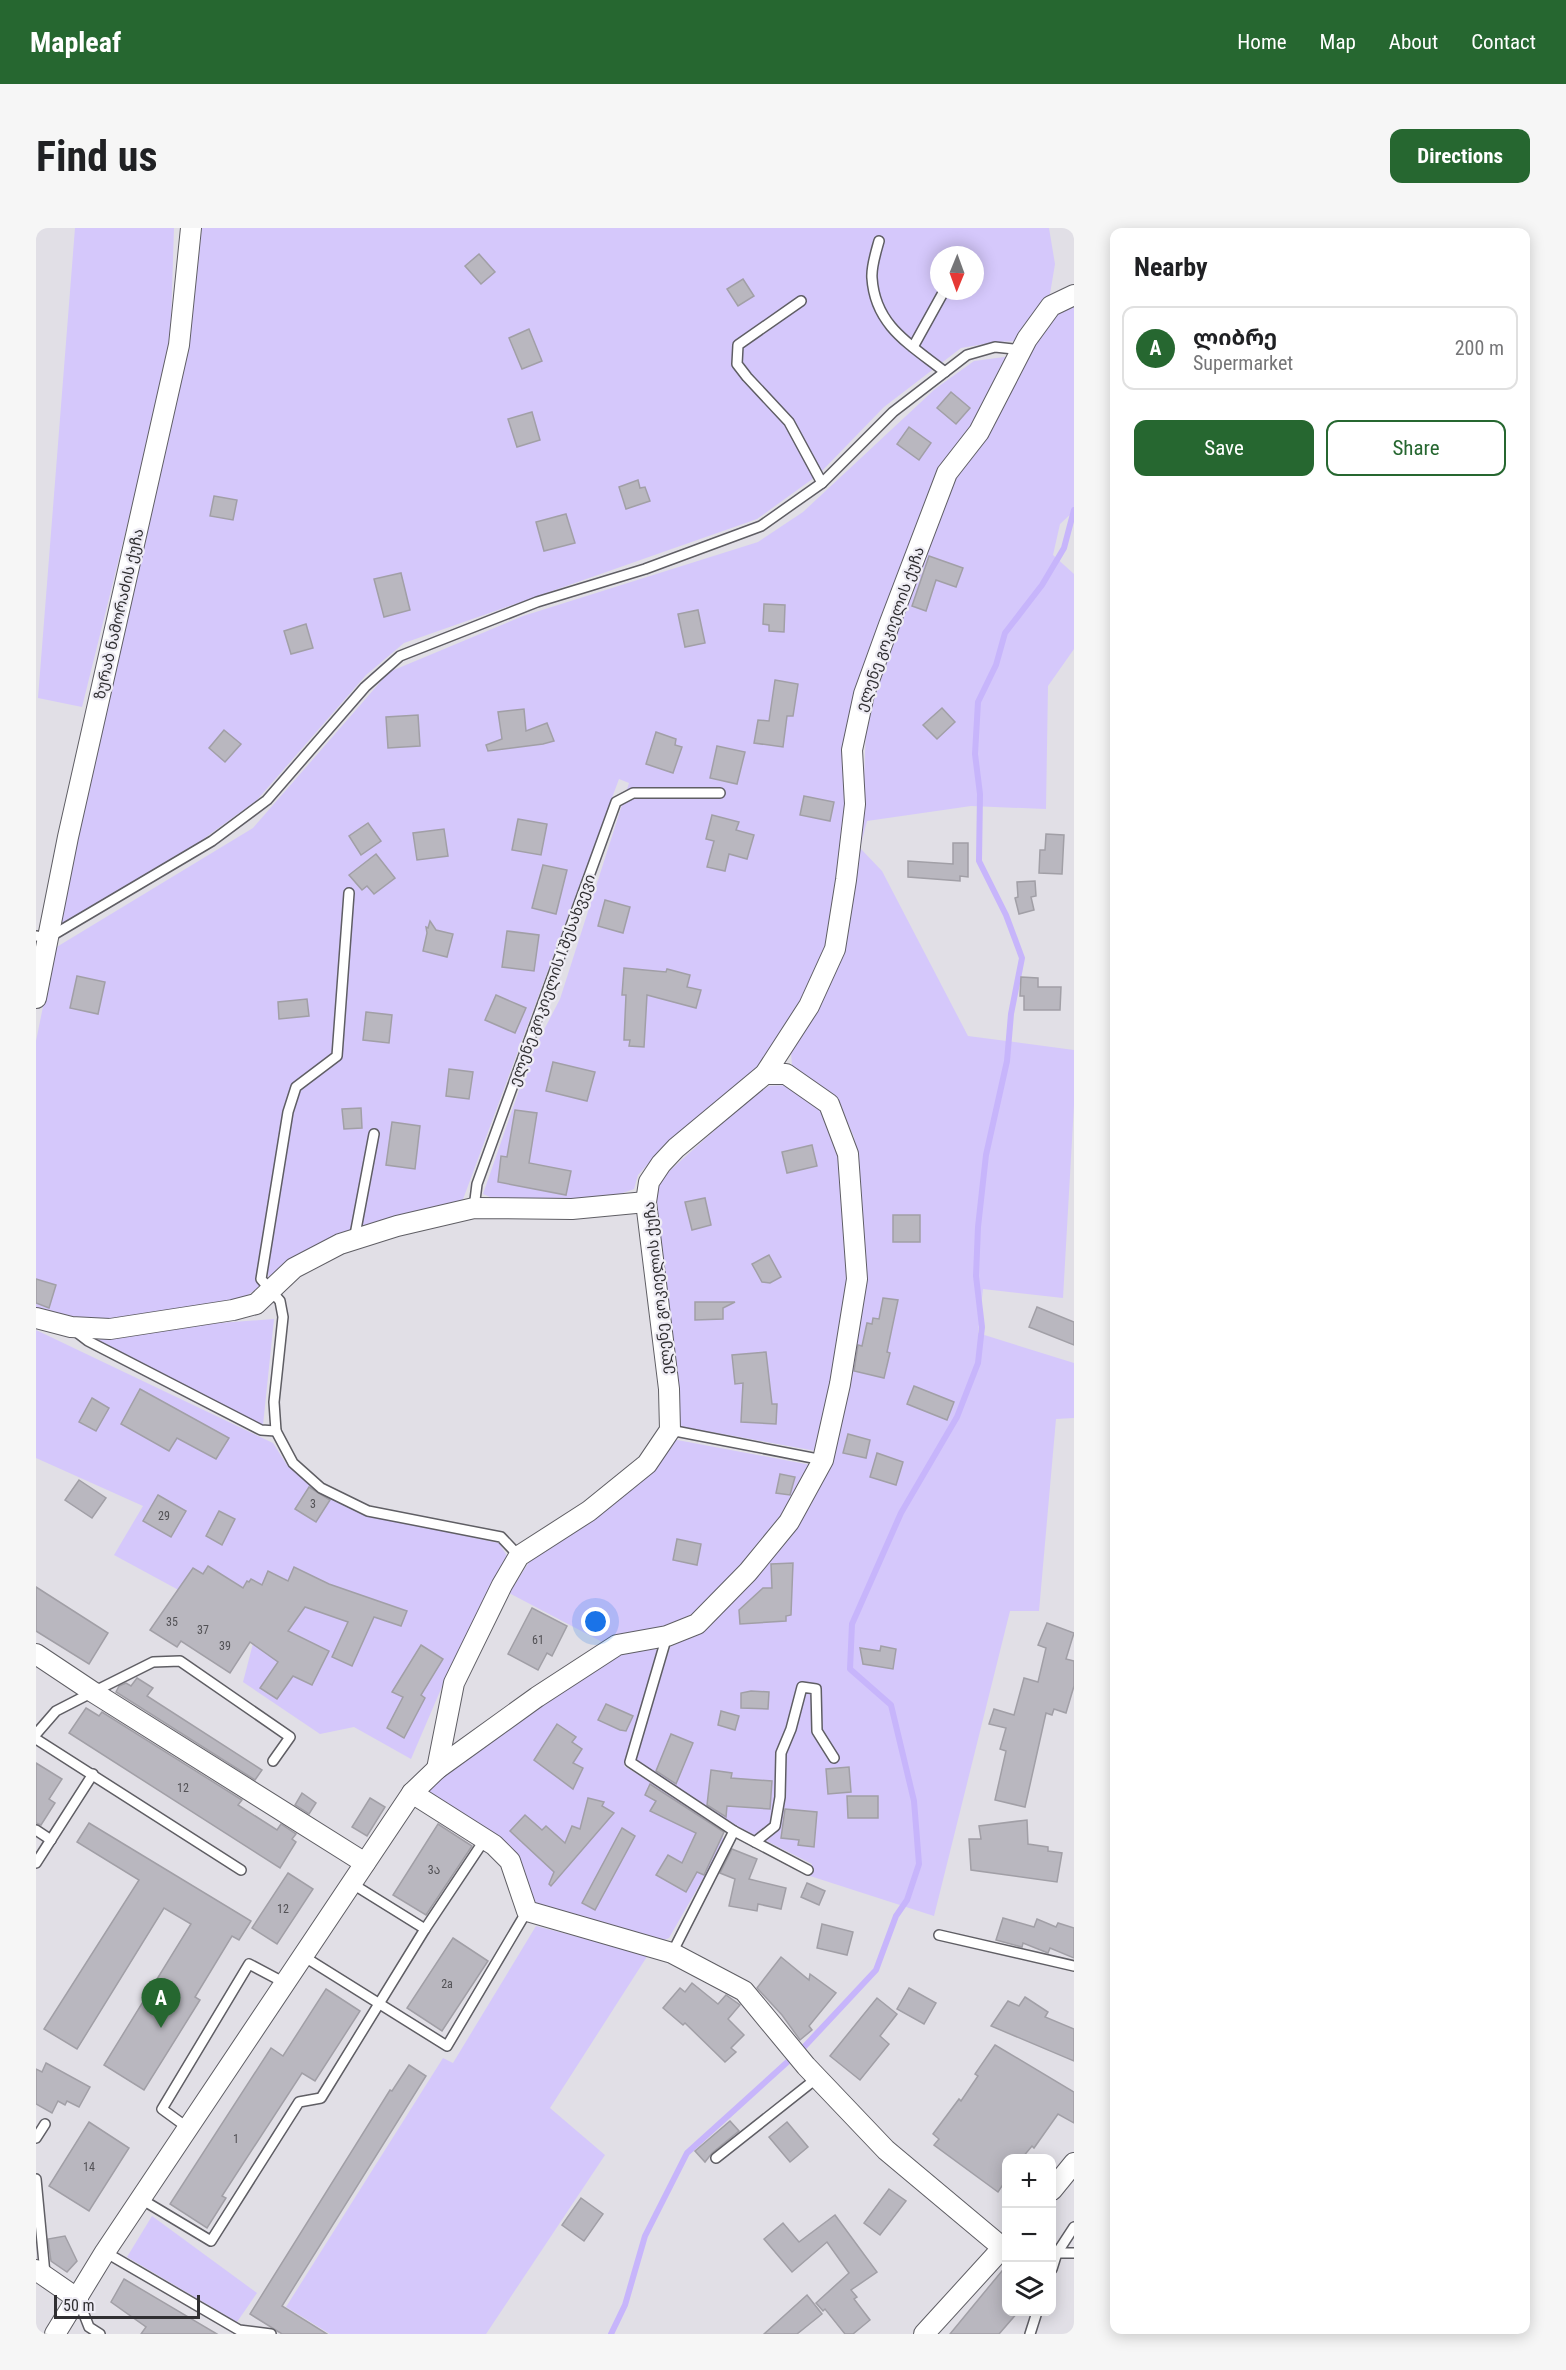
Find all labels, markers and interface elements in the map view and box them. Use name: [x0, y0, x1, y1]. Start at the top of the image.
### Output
text: Mapleaf: [30, 26, 121, 59]
text: Home: [1237, 30, 1287, 54]
text: Map: [1320, 30, 1356, 54]
text: About: [1389, 30, 1438, 54]
text: Contact: [1471, 30, 1536, 54]
button: Directions: [1390, 129, 1530, 183]
text: Find us: [36, 132, 157, 181]
north arrow: [930, 246, 984, 300]
text: Nearby: [1134, 252, 1208, 282]
text: ლიბრე: [1193, 325, 1277, 350]
text: A: [1150, 336, 1161, 360]
text: 200 m: [1455, 336, 1504, 360]
text: Supermarket: [1193, 351, 1293, 375]
button: Save: [1134, 420, 1314, 476]
button: Share: [1326, 420, 1506, 476]
street label: ზურაბ ნამორაძის ქუჩა: [91, 527, 147, 701]
street label: ელენე გოკიელის ქუჩა: [852, 544, 928, 714]
street label: ელენე გოკიელის I შესახვევი: [505, 871, 599, 1089]
street label: ელენე გოკიელის ქუჩა: [640, 1201, 676, 1375]
house number: 3: [310, 1497, 316, 1511]
house number: 29: [158, 1509, 170, 1523]
your location: [581, 1607, 610, 1636]
house number: 35: [166, 1615, 178, 1629]
house number: 37: [197, 1623, 209, 1637]
house number: 61: [532, 1633, 544, 1647]
house number: 39: [219, 1639, 231, 1653]
house number: 12: [177, 1781, 189, 1795]
house number: 3ა: [428, 1863, 440, 1877]
house number: 12: [277, 1902, 289, 1916]
house number: 2a: [441, 1977, 453, 1991]
pin: A: [142, 1978, 180, 2028]
house number: 1: [233, 2132, 239, 2146]
map controls: [1002, 2154, 1056, 2316]
button: +: [1002, 2154, 1056, 2208]
house number: 14: [83, 2160, 95, 2174]
button: −: [1002, 2208, 1056, 2262]
button: layers: [1002, 2262, 1056, 2316]
scale bar: [54, 2292, 200, 2320]
text: 50 m: [63, 2296, 95, 2315]

